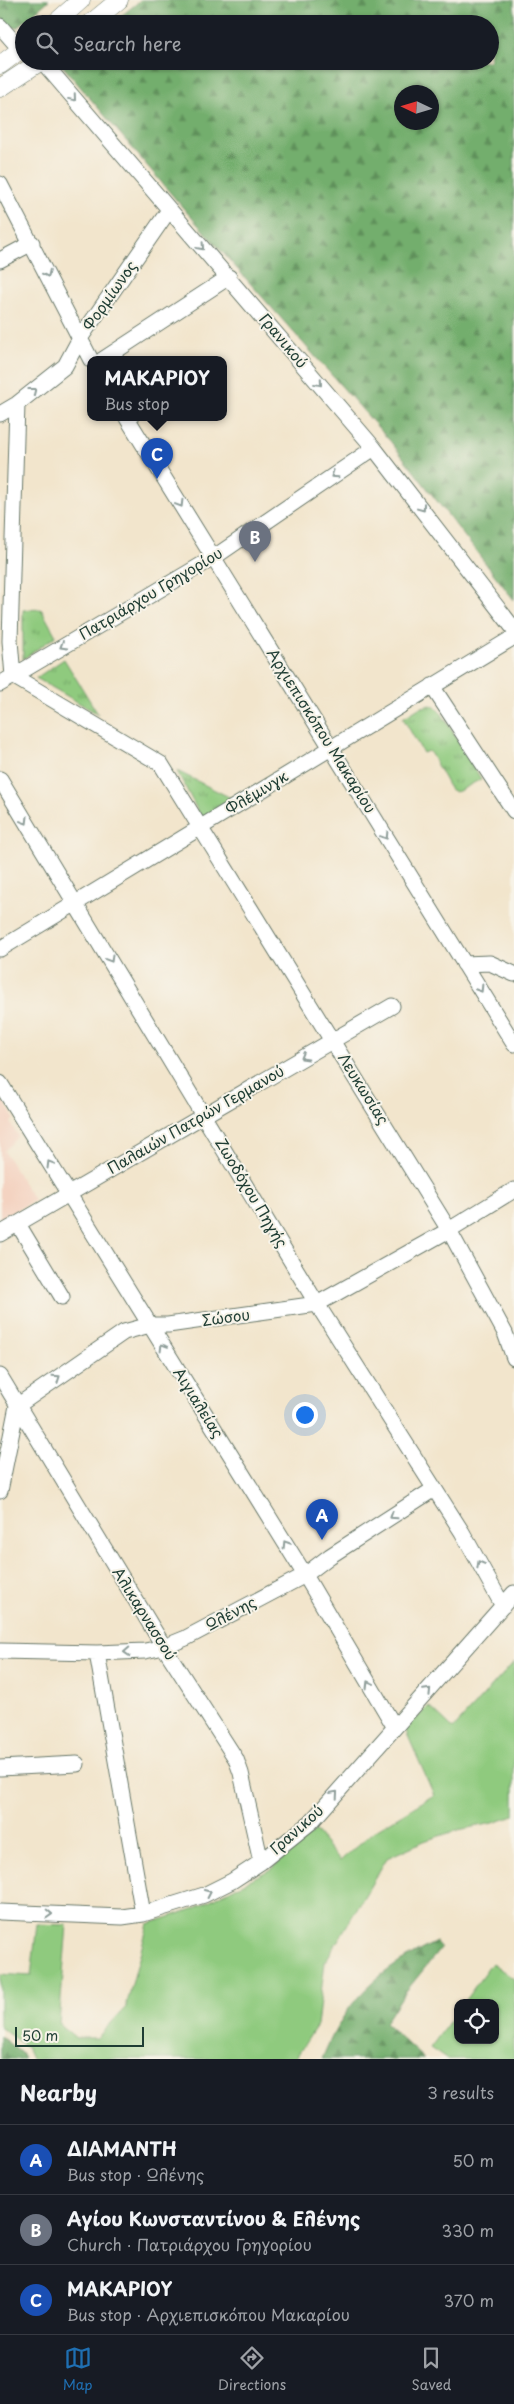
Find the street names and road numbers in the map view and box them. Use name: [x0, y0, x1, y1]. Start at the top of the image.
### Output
street label: Φορμίωνος: [76, 255, 142, 335]
street label: Γρανικού: [254, 308, 314, 372]
street label: Πατριάρχου Γρηγορίου: [74, 541, 226, 645]
street label: Αρχιεπισκόπου Μακαρίου: [262, 643, 383, 817]
street label: Φλέμινγκ: [220, 764, 293, 820]
street label: Λευκωσίας: [333, 1048, 395, 1129]
street label: Παλαιών Πατρών Γερμανού: [103, 1059, 288, 1179]
street label: Ζωοδόχου Πηγής: [210, 1133, 294, 1252]
street label: Σώσου: [201, 1302, 251, 1331]
street label: Αιγιαλείας: [168, 1362, 230, 1442]
street label: Αλικαρνασσού: [107, 1562, 183, 1664]
street label: Ωλένης: [201, 1590, 260, 1636]
street label: Γρανικού: [264, 1798, 328, 1859]

